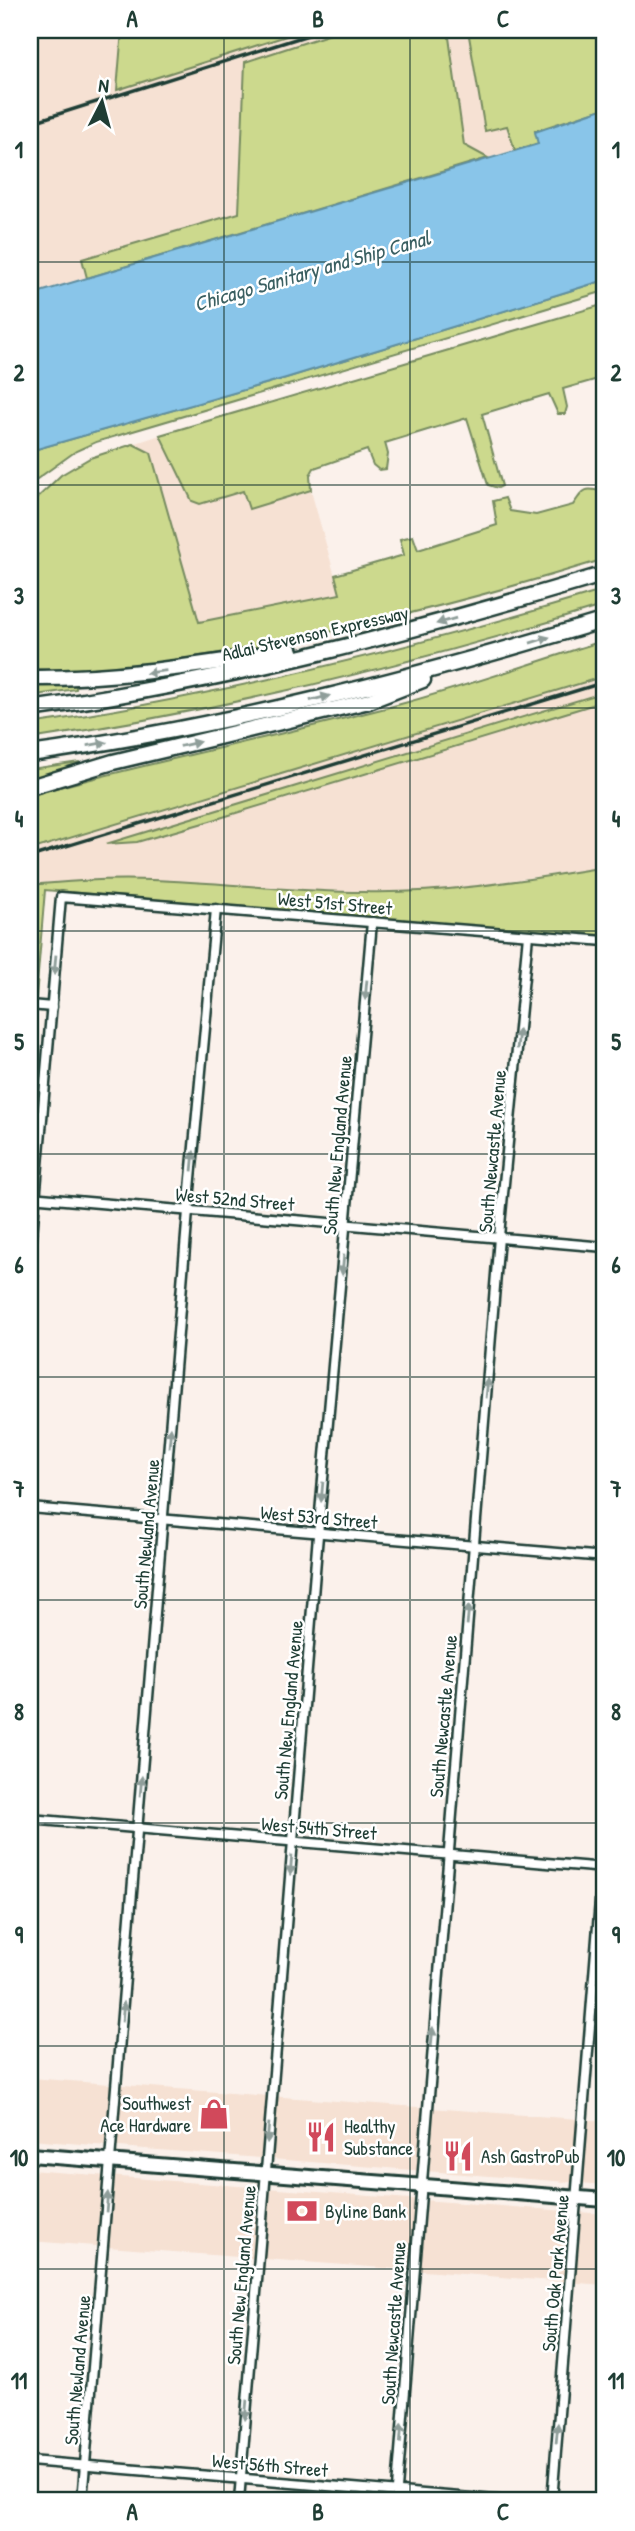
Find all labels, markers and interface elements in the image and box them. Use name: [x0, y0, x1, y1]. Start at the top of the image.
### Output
text: A: [126, 3, 138, 34]
text: B: [312, 3, 324, 34]
text: C: [497, 3, 509, 34]
north arrow: [66, 66, 136, 136]
text: N: [97, 72, 110, 99]
text: 1: [15, 134, 23, 165]
text: 1: [612, 134, 620, 165]
water label: Chicago Sanitary and Ship Canal: [191, 223, 435, 318]
text: 2: [14, 357, 25, 388]
text: 2: [611, 357, 622, 388]
text: 3: [14, 580, 24, 611]
text: 3: [611, 580, 621, 611]
street label: Adlai Stevenson Expressway: [219, 599, 411, 667]
one-way arrow: [434, 616, 456, 627]
one-way arrow: [530, 634, 551, 644]
one-way arrow: [145, 666, 167, 677]
one-way arrow: [309, 692, 331, 703]
one-way arrow: [86, 738, 108, 749]
one-way arrow: [179, 738, 201, 749]
text: 4: [15, 803, 24, 834]
text: 4: [612, 803, 621, 834]
street label: West 51st Street: [277, 885, 394, 921]
one-way arrow: [49, 954, 60, 976]
one-way arrow: [360, 979, 371, 1001]
text: 5: [14, 1026, 24, 1057]
text: 5: [611, 1026, 621, 1057]
one-way arrow: [513, 1028, 524, 1050]
street label: South New England Avenue: [316, 1054, 358, 1236]
street label: South Newcastle Avenue: [472, 1068, 512, 1233]
one-way arrow: [188, 1150, 199, 1172]
street label: West 52nd Street: [175, 1181, 296, 1217]
text: 6: [14, 1249, 24, 1280]
text: 6: [611, 1249, 621, 1280]
one-way arrow: [337, 1255, 348, 1277]
one-way arrow: [482, 1377, 493, 1399]
one-way arrow: [165, 1426, 176, 1448]
street label: South Newland Avenue: [126, 1458, 166, 1610]
text: 7: [12, 1473, 25, 1504]
text: 7: [609, 1473, 622, 1504]
one-way arrow: [316, 1481, 327, 1503]
street label: West 53rd Street: [259, 1499, 379, 1535]
one-way arrow: [463, 1603, 474, 1625]
street label: South New England Avenue: [267, 1619, 309, 1801]
street label: South Newcastle Avenue: [423, 1633, 463, 1798]
text: 8: [14, 1696, 24, 1727]
text: 8: [611, 1696, 621, 1727]
one-way arrow: [136, 1774, 147, 1796]
street label: West 54th Street: [260, 1810, 378, 1846]
one-way arrow: [285, 1854, 296, 1876]
text: 9: [15, 1919, 24, 1950]
text: 9: [612, 1919, 621, 1950]
one-way arrow: [118, 2001, 129, 2023]
one-way arrow: [427, 2025, 438, 2047]
place label: Southwest Ace Hardware: [100, 2090, 191, 2138]
shop icon: Southwest Ace Hardware: [197, 2097, 231, 2131]
place label: Healthy Substance: [344, 2113, 413, 2161]
restaurant icon: Healthy Substance: [304, 2120, 338, 2154]
one-way arrow: [262, 2122, 273, 2144]
restaurant icon: Ash GastroPub: [441, 2139, 475, 2173]
text: 10: [10, 2142, 28, 2173]
text: 10: [607, 2142, 625, 2173]
place label: Ash GastroPub: [481, 2143, 580, 2169]
street label: South New England Avenue: [220, 2184, 262, 2366]
one-way arrow: [102, 2190, 113, 2212]
street label: South Oak Park Avenue: [535, 2193, 575, 2353]
bank icon: Byline Bank: [285, 2194, 319, 2228]
place label: Byline Bank: [325, 2198, 406, 2224]
street label: South Newcastle Avenue: [374, 2240, 412, 2405]
street label: South Newland Avenue: [57, 2294, 97, 2446]
text: 11: [11, 2365, 27, 2396]
text: 11: [608, 2365, 624, 2396]
one-way arrow: [240, 2399, 251, 2421]
one-way arrow: [396, 2422, 407, 2444]
one-way arrow: [552, 2422, 563, 2444]
street label: West 56th Street: [211, 2447, 329, 2483]
text: A: [126, 2496, 138, 2527]
text: B: [312, 2496, 324, 2527]
text: C: [497, 2496, 509, 2527]

